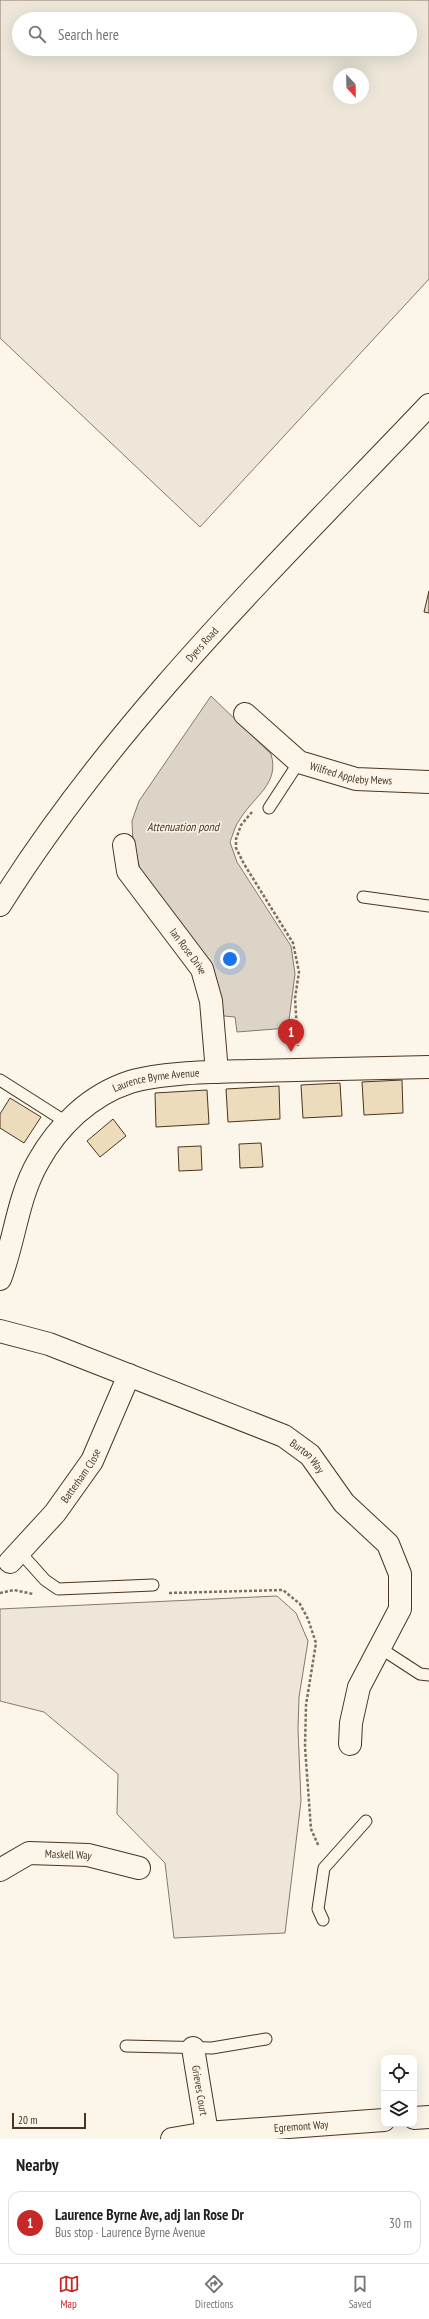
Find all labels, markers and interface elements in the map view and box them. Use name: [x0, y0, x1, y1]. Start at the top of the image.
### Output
search box: [12, 12, 417, 56]
icon: search: [26, 23, 48, 45]
text: Search here: [58, 25, 119, 44]
north arrow: [333, 68, 369, 104]
street label: Dyers Road: [182, 624, 221, 665]
street label: Wilfred Appleby Mews: [308, 759, 393, 787]
water label: Attenuation pond: [147, 819, 221, 834]
street label: Ian Rose Drive: [167, 925, 210, 976]
your location: [220, 949, 240, 969]
pin: 1: [278, 1019, 304, 1052]
street label: Laurence Byrne Avenue: [110, 1066, 200, 1095]
street label: Burton Way: [287, 1436, 328, 1476]
street label: Batterham Close: [58, 1446, 104, 1505]
street label: Maskell Way: [45, 1847, 94, 1863]
map controls: [381, 2055, 417, 2127]
button: locate: [381, 2055, 417, 2091]
street label: Grieves Court: [189, 2064, 211, 2117]
button: layers: [381, 2091, 417, 2127]
scale bar: [12, 2111, 86, 2130]
text: 20 m: [18, 2113, 37, 2127]
street label: Egremont Way: [273, 2117, 330, 2135]
text: Nearby: [16, 2154, 59, 2176]
text: Laurence Byrne Ave, adj Ian Rose Dr: [55, 2205, 244, 2224]
text: 1: [27, 2215, 33, 2232]
text: 30 m: [389, 2215, 412, 2232]
text: Bus stop · Laurence Byrne Avenue: [55, 2224, 206, 2241]
tab: Map: [58, 2273, 80, 2311]
tab: Directions: [195, 2273, 233, 2311]
tab: Saved: [349, 2273, 371, 2311]

